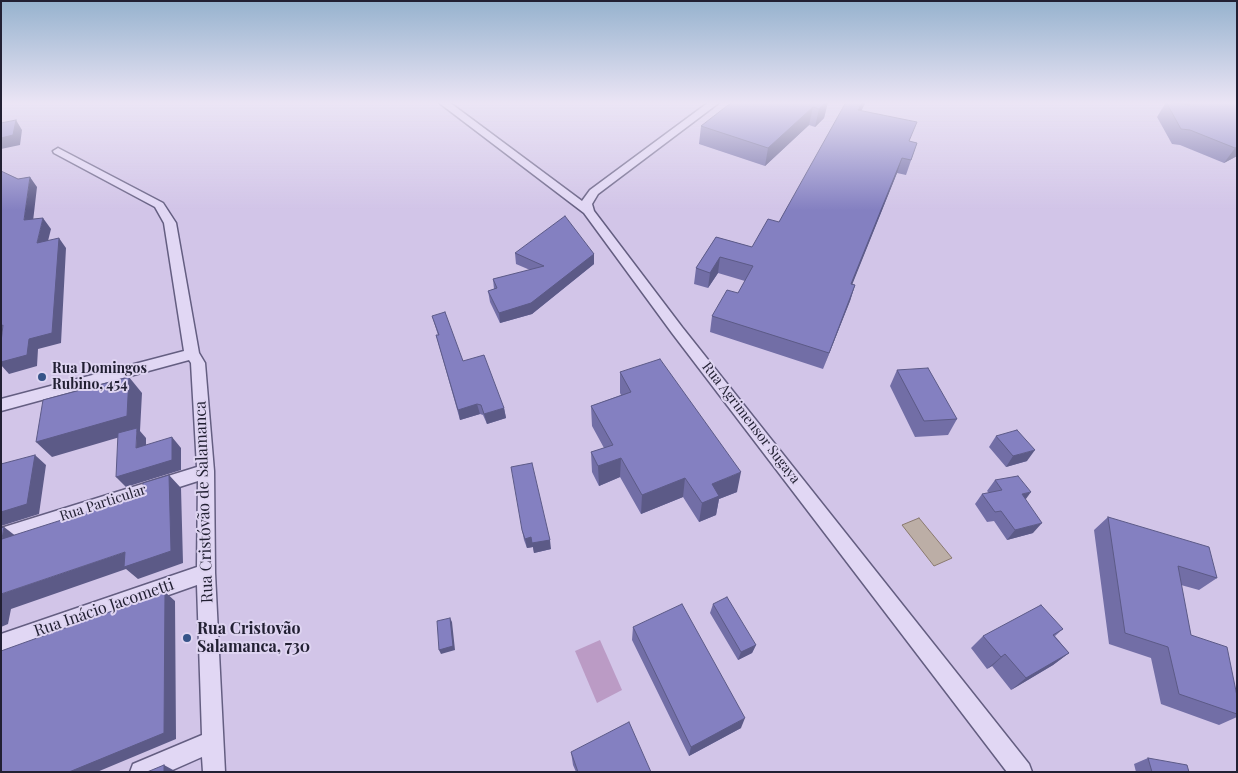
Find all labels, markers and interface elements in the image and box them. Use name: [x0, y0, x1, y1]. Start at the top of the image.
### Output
street label: Rua Agrimensor Sugaya: [698, 359, 804, 487]
place label: Rua Domingos Rubino, 454: [52, 361, 147, 394]
marker: Rua Domingos Rubino, 454: [36, 371, 48, 383]
street label: Rua Cristóvão de Salamanca: [191, 401, 217, 603]
street label: Rua Particular: [58, 481, 148, 525]
street label: Rua Inácio Jacometti: [31, 575, 177, 641]
place label: Rua Cristovão Salamanca, 730: [197, 619, 310, 657]
marker: Rua Cristovão Salamanca, 730: [181, 632, 193, 644]

